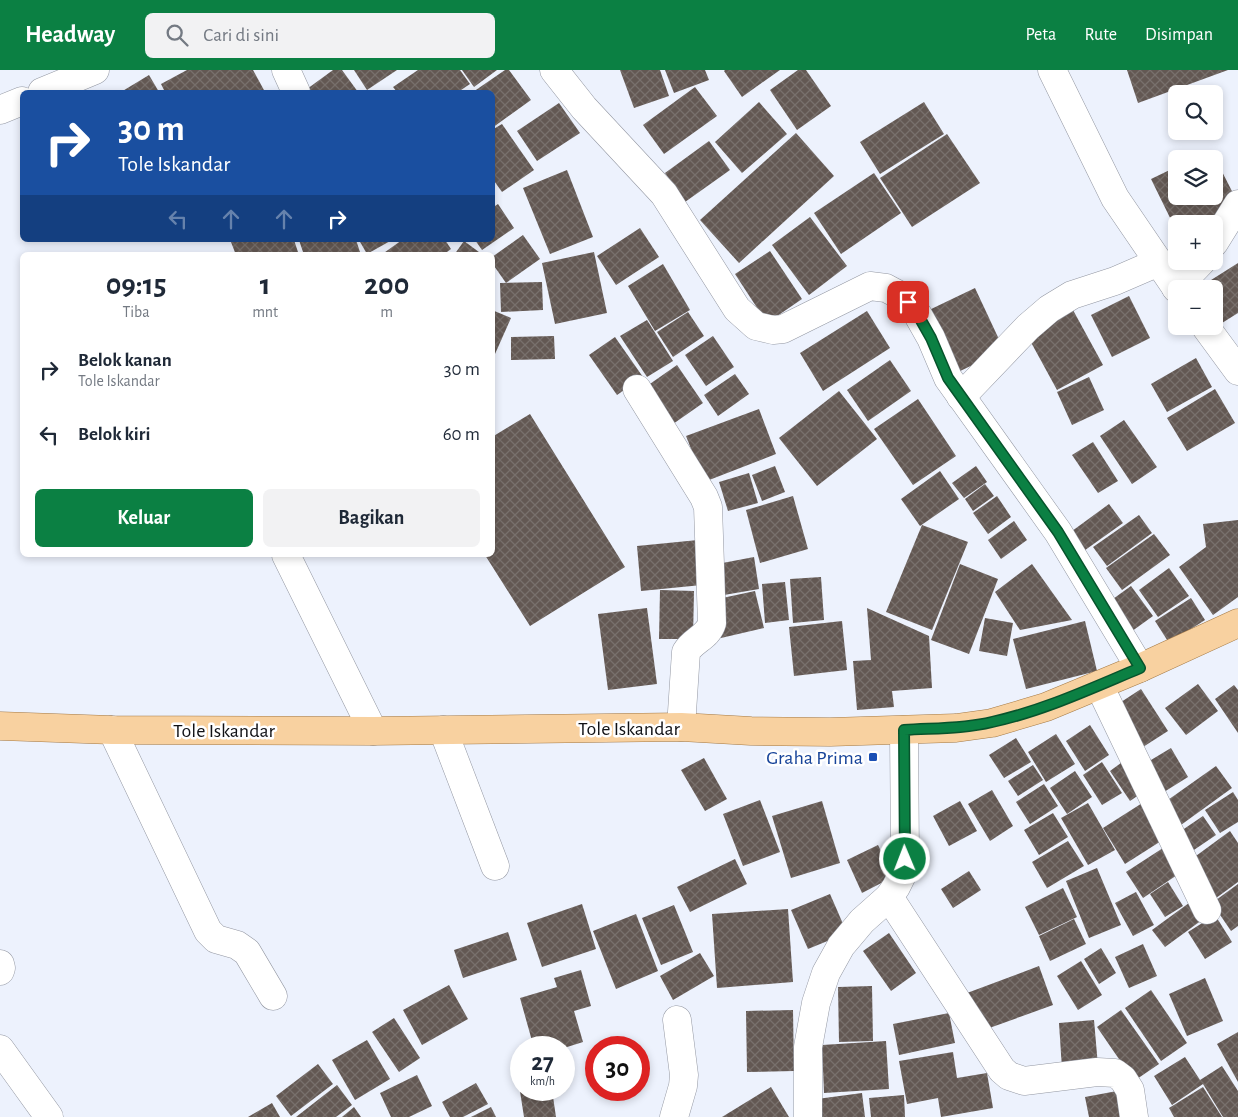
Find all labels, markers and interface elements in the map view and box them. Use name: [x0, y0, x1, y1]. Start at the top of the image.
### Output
search box: [145, 13, 495, 58]
icon: search: [163, 21, 191, 49]
text: Headway: [25, 23, 115, 47]
text: Cari di sini: [203, 26, 279, 45]
text: Peta: [1025, 26, 1056, 44]
text: Rute: [1084, 26, 1117, 44]
text: Disimpan: [1145, 26, 1213, 44]
map controls: [1168, 85, 1223, 335]
button: search: [1168, 85, 1223, 140]
icon: right: [35, 110, 100, 175]
text: 30 m: [118, 112, 185, 147]
button: layers: [1168, 150, 1223, 205]
text: Tole Iskandar: [118, 153, 230, 175]
icon: left: [164, 205, 192, 233]
icon: ahead: [217, 205, 245, 233]
icon: ahead: [270, 205, 298, 233]
icon: right: [323, 205, 351, 233]
button: +: [1168, 215, 1223, 270]
text: 09:15: [106, 270, 166, 300]
text: 1: [260, 270, 271, 300]
text: 200: [364, 270, 409, 300]
button: −: [1168, 280, 1223, 335]
pin: [887, 281, 929, 323]
icon: arrive: [894, 288, 922, 316]
text: Tiba: [122, 304, 150, 320]
text: mnt: [252, 304, 278, 320]
text: m: [380, 304, 393, 320]
text: Belok kanan: [78, 351, 172, 370]
icon: right: [35, 356, 63, 384]
text: 30 m: [444, 360, 480, 379]
text: Tole Iskandar: [78, 373, 160, 389]
icon: left: [35, 421, 63, 449]
text: Belok kiri: [78, 425, 150, 444]
text: 60 m: [443, 425, 480, 444]
button: Keluar: [35, 489, 253, 547]
button: Bagikan: [263, 489, 480, 547]
street label: Tole Iskandar: [578, 719, 681, 739]
street label: Tole Iskandar: [173, 721, 276, 741]
place label: Graha Prima: [766, 748, 863, 768]
marker: Graha Prima: [867, 751, 879, 763]
position arrow: [878, 832, 930, 884]
speed limit sign: 30: [585, 1036, 650, 1101]
text: 27: [531, 1050, 554, 1075]
text: km/h: [530, 1075, 555, 1087]

